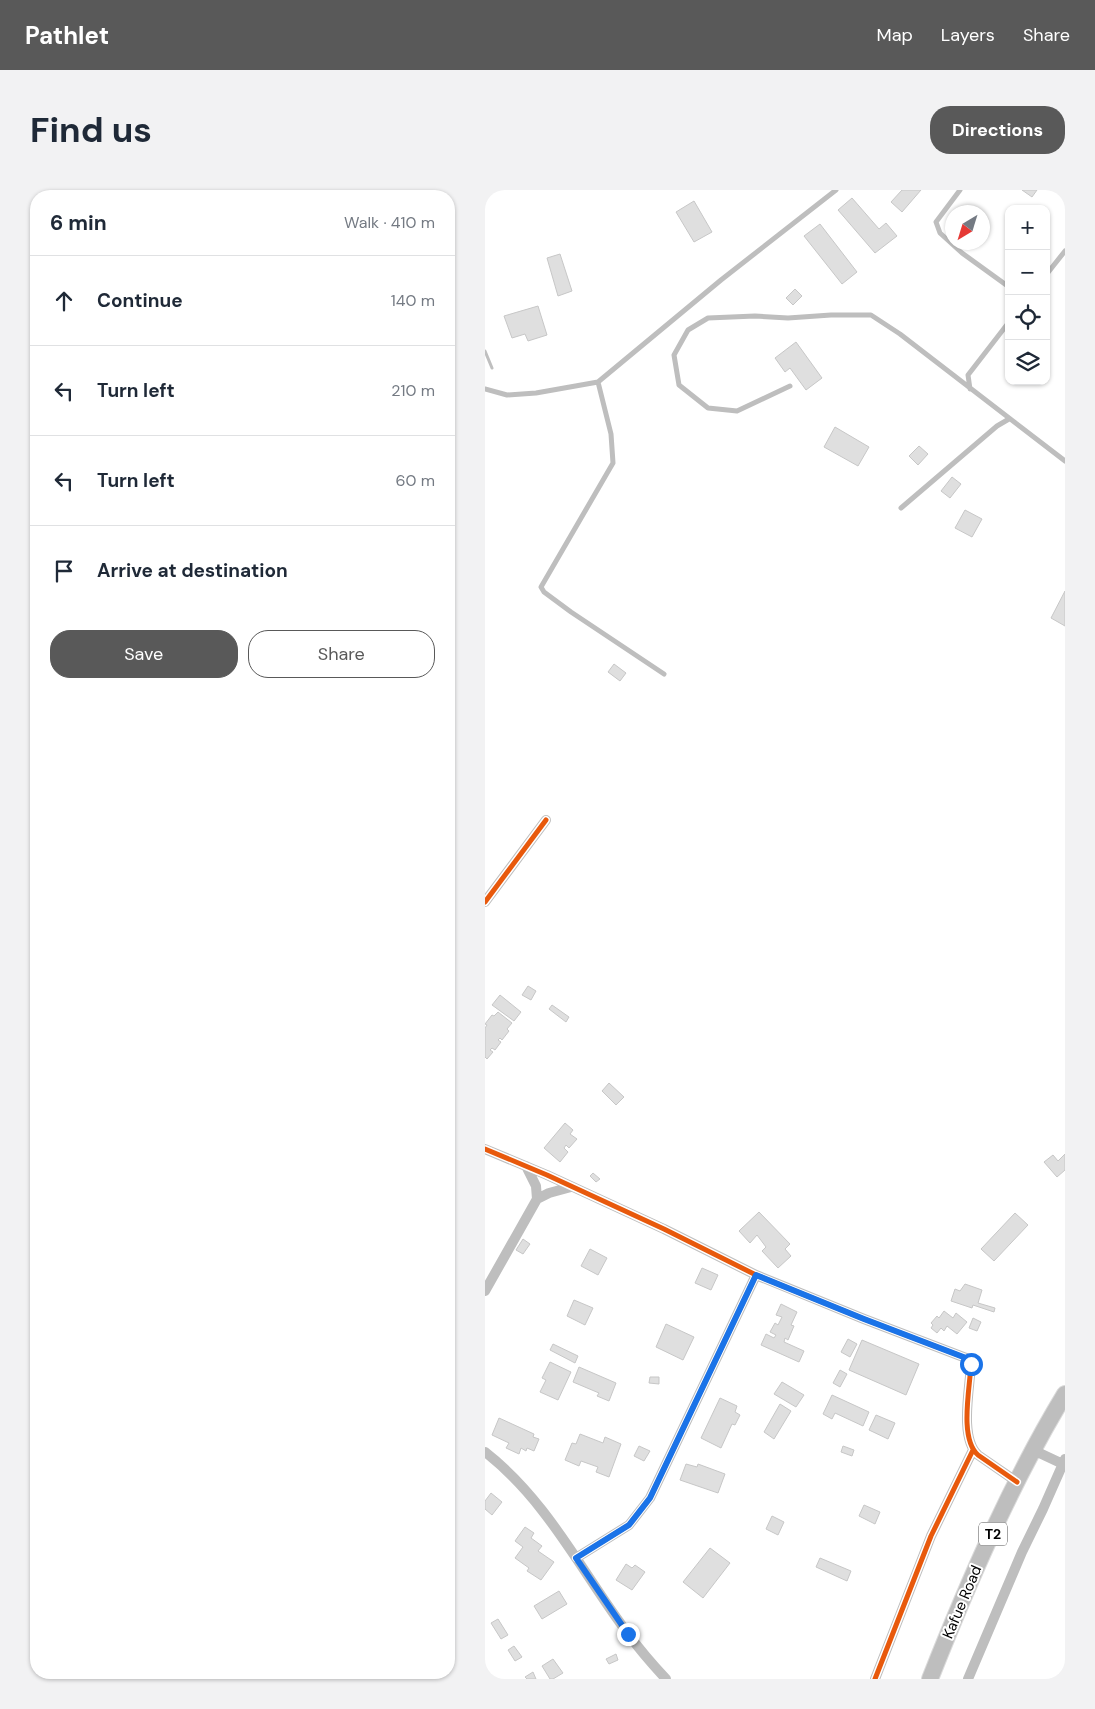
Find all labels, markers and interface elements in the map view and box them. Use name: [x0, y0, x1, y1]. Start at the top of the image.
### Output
text: Pathlet: [25, 20, 109, 51]
text: Map: [877, 23, 913, 47]
text: Layers: [941, 23, 995, 47]
text: Share: [1023, 23, 1070, 47]
button: Directions: [930, 106, 1065, 154]
text: Find us: [30, 107, 152, 153]
north arrow: [945, 205, 990, 250]
map controls: [1005, 205, 1050, 385]
button: +: [1005, 205, 1050, 250]
text: 6 min: [50, 209, 107, 237]
text: Walk · 410 m: [344, 212, 435, 233]
button: −: [1005, 250, 1050, 295]
icon: ahead: [50, 287, 78, 315]
text: Continue: [97, 288, 183, 313]
text: 140 m: [391, 290, 435, 311]
button: locate: [1005, 295, 1050, 340]
button: layers: [1005, 340, 1050, 385]
icon: left: [50, 377, 78, 405]
text: Turn left: [97, 378, 175, 403]
text: 210 m: [391, 380, 435, 401]
icon: left: [50, 467, 78, 495]
text: Turn left: [97, 468, 175, 493]
text: 60 m: [395, 470, 435, 491]
icon: arrive: [50, 557, 78, 585]
text: Arrive at destination: [97, 558, 288, 583]
button: Save: [50, 630, 238, 678]
button: Share: [248, 630, 435, 678]
route start: [960, 1353, 983, 1376]
road number: T2: [979, 1522, 1007, 1546]
street label: Kafue Road: [938, 1562, 986, 1642]
route end: [617, 1623, 640, 1646]

